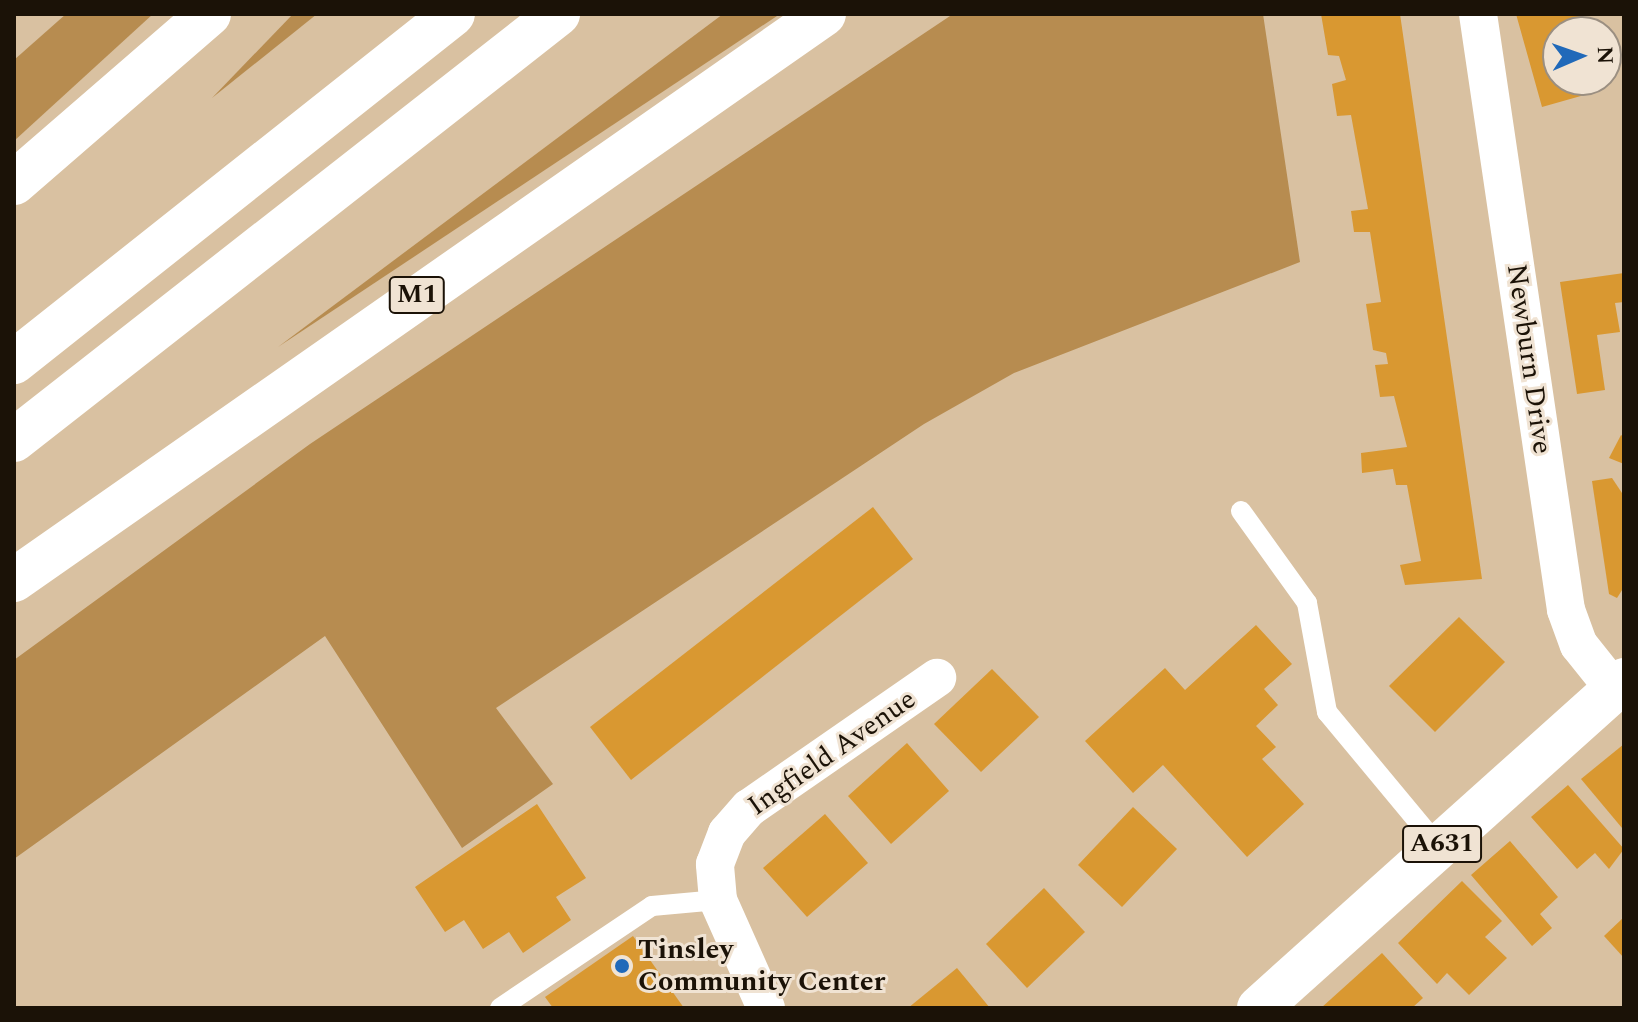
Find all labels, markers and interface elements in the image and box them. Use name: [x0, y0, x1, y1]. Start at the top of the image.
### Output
north arrow: [1542, 16, 1622, 96]
text: N: [1588, 46, 1621, 65]
street label: Newburn Drive: [1499, 262, 1559, 456]
road number: M1: [387, 273, 447, 317]
street label: Ingfield Avenue: [742, 683, 922, 823]
road number: A631: [1402, 822, 1482, 866]
place label: Tinsley Community Center: [638, 933, 885, 999]
marker: Tinsley Community Center: [613, 957, 631, 975]

